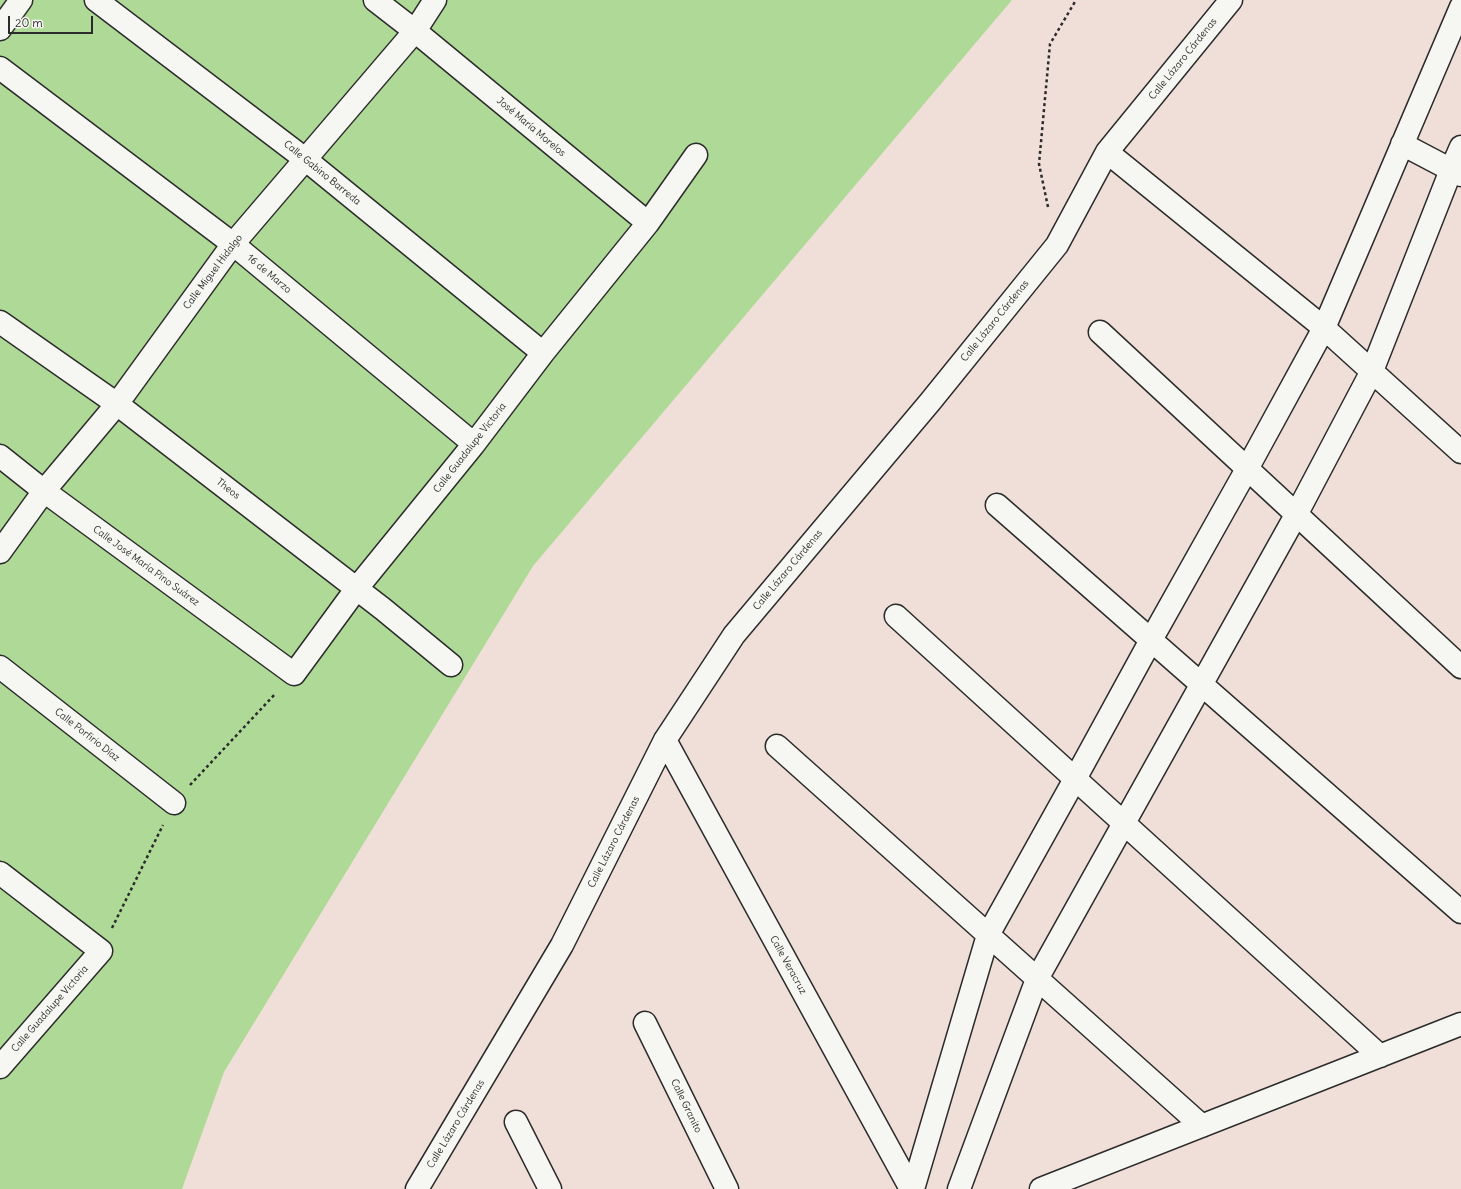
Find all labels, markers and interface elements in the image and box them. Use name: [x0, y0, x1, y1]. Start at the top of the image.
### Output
scale bar: [10, 8, 95, 34]
text: 20 m: [15, 15, 43, 30]
street label: Calle Lázaro Cárdenas: [1146, 16, 1220, 102]
street label: José María Morelos: [494, 95, 568, 159]
street label: Calle Gabino Barreda: [281, 138, 363, 208]
street label: Calle Miguel Hidalgo: [181, 232, 245, 312]
street label: 16 de Marzo: [245, 252, 293, 296]
street label: Calle Lázaro Cárdenas: [958, 278, 1032, 364]
street label: Calle Guadalupe Victoria: [431, 401, 509, 495]
street label: Theos: [214, 476, 242, 502]
street label: Calle José María Pino Suárez: [90, 523, 202, 609]
street label: Calle Lázaro Cárdenas: [751, 527, 825, 613]
street label: Calle Porfirio Díaz: [52, 706, 122, 764]
street label: Calle Lázaro Cárdenas: [586, 794, 642, 890]
street label: Calle Veracruz: [767, 934, 809, 996]
street label: Calle Guadalupe Victoria: [9, 963, 91, 1055]
street label: Calle Lázaro Cárdenas: [425, 1077, 487, 1171]
street label: Calle Granito: [668, 1077, 704, 1135]

